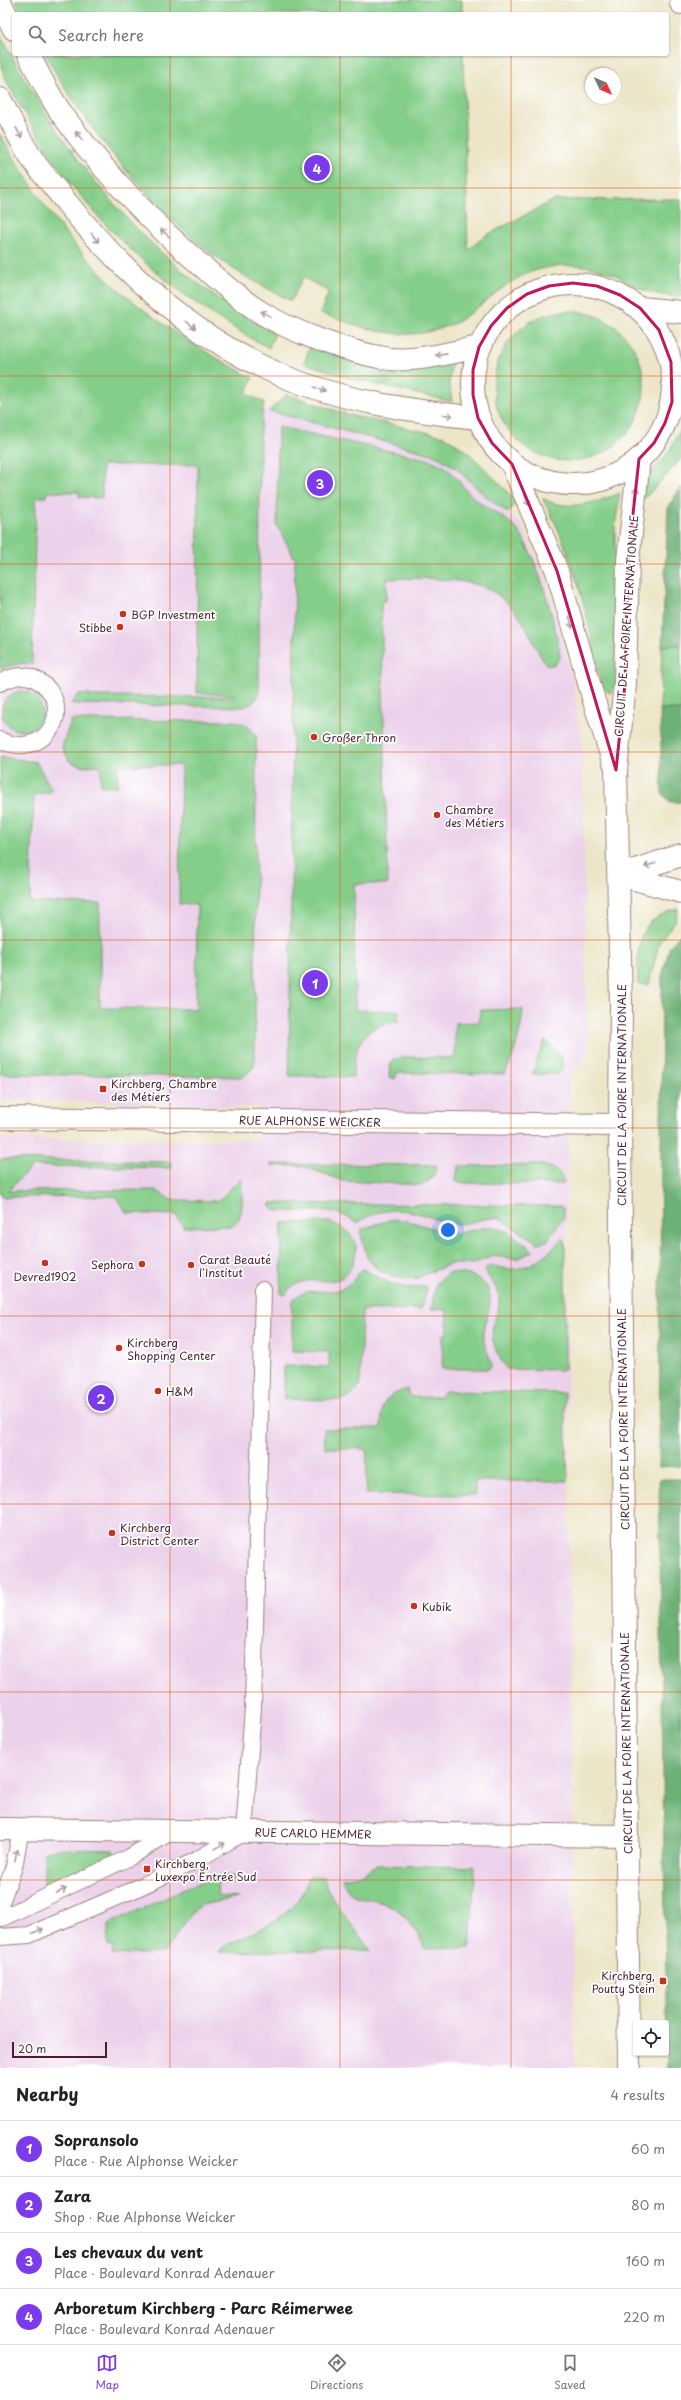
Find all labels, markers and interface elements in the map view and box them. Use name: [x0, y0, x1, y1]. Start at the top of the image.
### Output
search box: [12, 12, 669, 56]
icon: search: [26, 23, 48, 45]
text: Search here: [58, 23, 144, 46]
north arrow: [585, 68, 621, 104]
one-way arrow: [15, 127, 23, 139]
one-way arrow: [74, 131, 83, 142]
pin: 4: [304, 153, 330, 183]
one-way arrow: [160, 228, 171, 237]
one-way arrow: [91, 233, 100, 243]
one-way arrow: [260, 310, 272, 318]
one-way arrow: [186, 321, 197, 330]
one-way arrow: [435, 351, 448, 359]
one-way arrow: [314, 385, 326, 393]
one-way arrow: [440, 411, 453, 419]
pin: 3: [307, 468, 333, 498]
one-way arrow: [632, 487, 639, 500]
one-way arrow: [524, 493, 532, 505]
street label: CIRCUIT DE LA FOIRE INTERNATIONALE: [610, 515, 642, 737]
place label: BGP Investment: [131, 606, 216, 623]
marker: BGP Investment: [118, 609, 128, 619]
one-way arrow: [568, 615, 575, 628]
place label: Stibbe: [79, 619, 112, 636]
marker: Stibbe: [115, 622, 125, 632]
place label: Großer Thron: [322, 729, 396, 746]
marker: Großer Thron: [309, 732, 319, 742]
place label: Chambre des Métiers: [445, 801, 504, 831]
marker: Chambre des Métiers: [432, 810, 442, 820]
one-way arrow: [645, 861, 657, 869]
pin: 1: [302, 968, 328, 998]
street label: CIRCUIT DE LA FOIRE INTERNATIONALE: [613, 984, 630, 1206]
place label: Kirchberg, Chambre des Métiers: [111, 1075, 217, 1105]
marker: Kirchberg, Chambre des Métiers: [98, 1084, 108, 1094]
street label: RUE ALPHONSE WEICKER: [239, 1111, 381, 1131]
your location: [438, 1220, 458, 1240]
place label: Carat Beauté l'Institut: [199, 1251, 271, 1281]
place label: Sephora: [91, 1256, 134, 1273]
marker: Devred1902: [40, 1258, 50, 1268]
marker: Sephora: [137, 1259, 147, 1269]
marker: Carat Beauté l'Institut: [186, 1260, 196, 1270]
place label: Devred1902: [13, 1268, 77, 1285]
street label: CIRCUIT DE LA FOIRE INTERNATIONALE: [613, 1308, 633, 1530]
place label: Kirchberg Shopping Center: [127, 1334, 216, 1364]
marker: Kirchberg Shopping Center: [114, 1343, 124, 1353]
pin: 2: [88, 1383, 114, 1413]
place label: H&M: [166, 1383, 193, 1400]
marker: H&M: [153, 1386, 163, 1396]
place label: Kirchberg District Center: [120, 1519, 200, 1549]
marker: Kirchberg District Center: [107, 1528, 117, 1538]
place label: Kubik: [422, 1598, 452, 1615]
marker: Kubik: [409, 1601, 419, 1611]
street label: CIRCUIT DE LA FOIRE INTERNATIONALE: [616, 1632, 636, 1854]
street label: RUE CARLO HEMMER: [254, 1823, 372, 1843]
one-way arrow: [214, 1842, 226, 1850]
one-way arrow: [13, 1849, 21, 1862]
place label: Kirchberg, Luxexpo Entrée Sud: [155, 1855, 256, 1885]
marker: Kirchberg, Luxexpo Entrée Sud: [142, 1864, 152, 1874]
one-way arrow: [54, 1887, 66, 1894]
one-way arrow: [32, 1926, 44, 1934]
place label: Kirchberg, Poutty Stein: [592, 1967, 655, 1997]
marker: Kirchberg, Poutty Stein: [658, 1976, 668, 1986]
map controls: [633, 2020, 669, 2056]
button: locate: [633, 2020, 669, 2056]
scale bar: [12, 2040, 107, 2059]
text: 20 m: [18, 2040, 46, 2057]
text: Nearby: [16, 2081, 78, 2107]
text: 4 results: [611, 2085, 665, 2104]
text: Sopransolo: [54, 2128, 139, 2151]
text: 1: [26, 2139, 32, 2158]
text: 60 m: [631, 2139, 665, 2158]
text: Place · Rue Alphonse Weicker: [54, 2151, 238, 2170]
text: Zara: [54, 2184, 91, 2207]
text: 2: [24, 2195, 34, 2214]
text: 80 m: [631, 2195, 665, 2214]
text: Shop · Rue Alphonse Weicker: [54, 2207, 235, 2226]
text: Les chevaux du vent: [54, 2240, 203, 2263]
text: 3: [25, 2251, 33, 2270]
text: 160 m: [626, 2251, 665, 2270]
text: Place · Boulevard Konrad Adenauer: [54, 2263, 275, 2282]
text: Arboretum Kirchberg - Parc Réimerwee: [54, 2296, 353, 2319]
text: 4: [25, 2307, 33, 2326]
text: 220 m: [623, 2307, 665, 2326]
text: Place · Boulevard Konrad Adenauer: [54, 2319, 275, 2338]
tab: Map: [95, 2352, 119, 2393]
tab: Directions: [310, 2352, 363, 2393]
tab: Saved: [554, 2352, 586, 2393]

